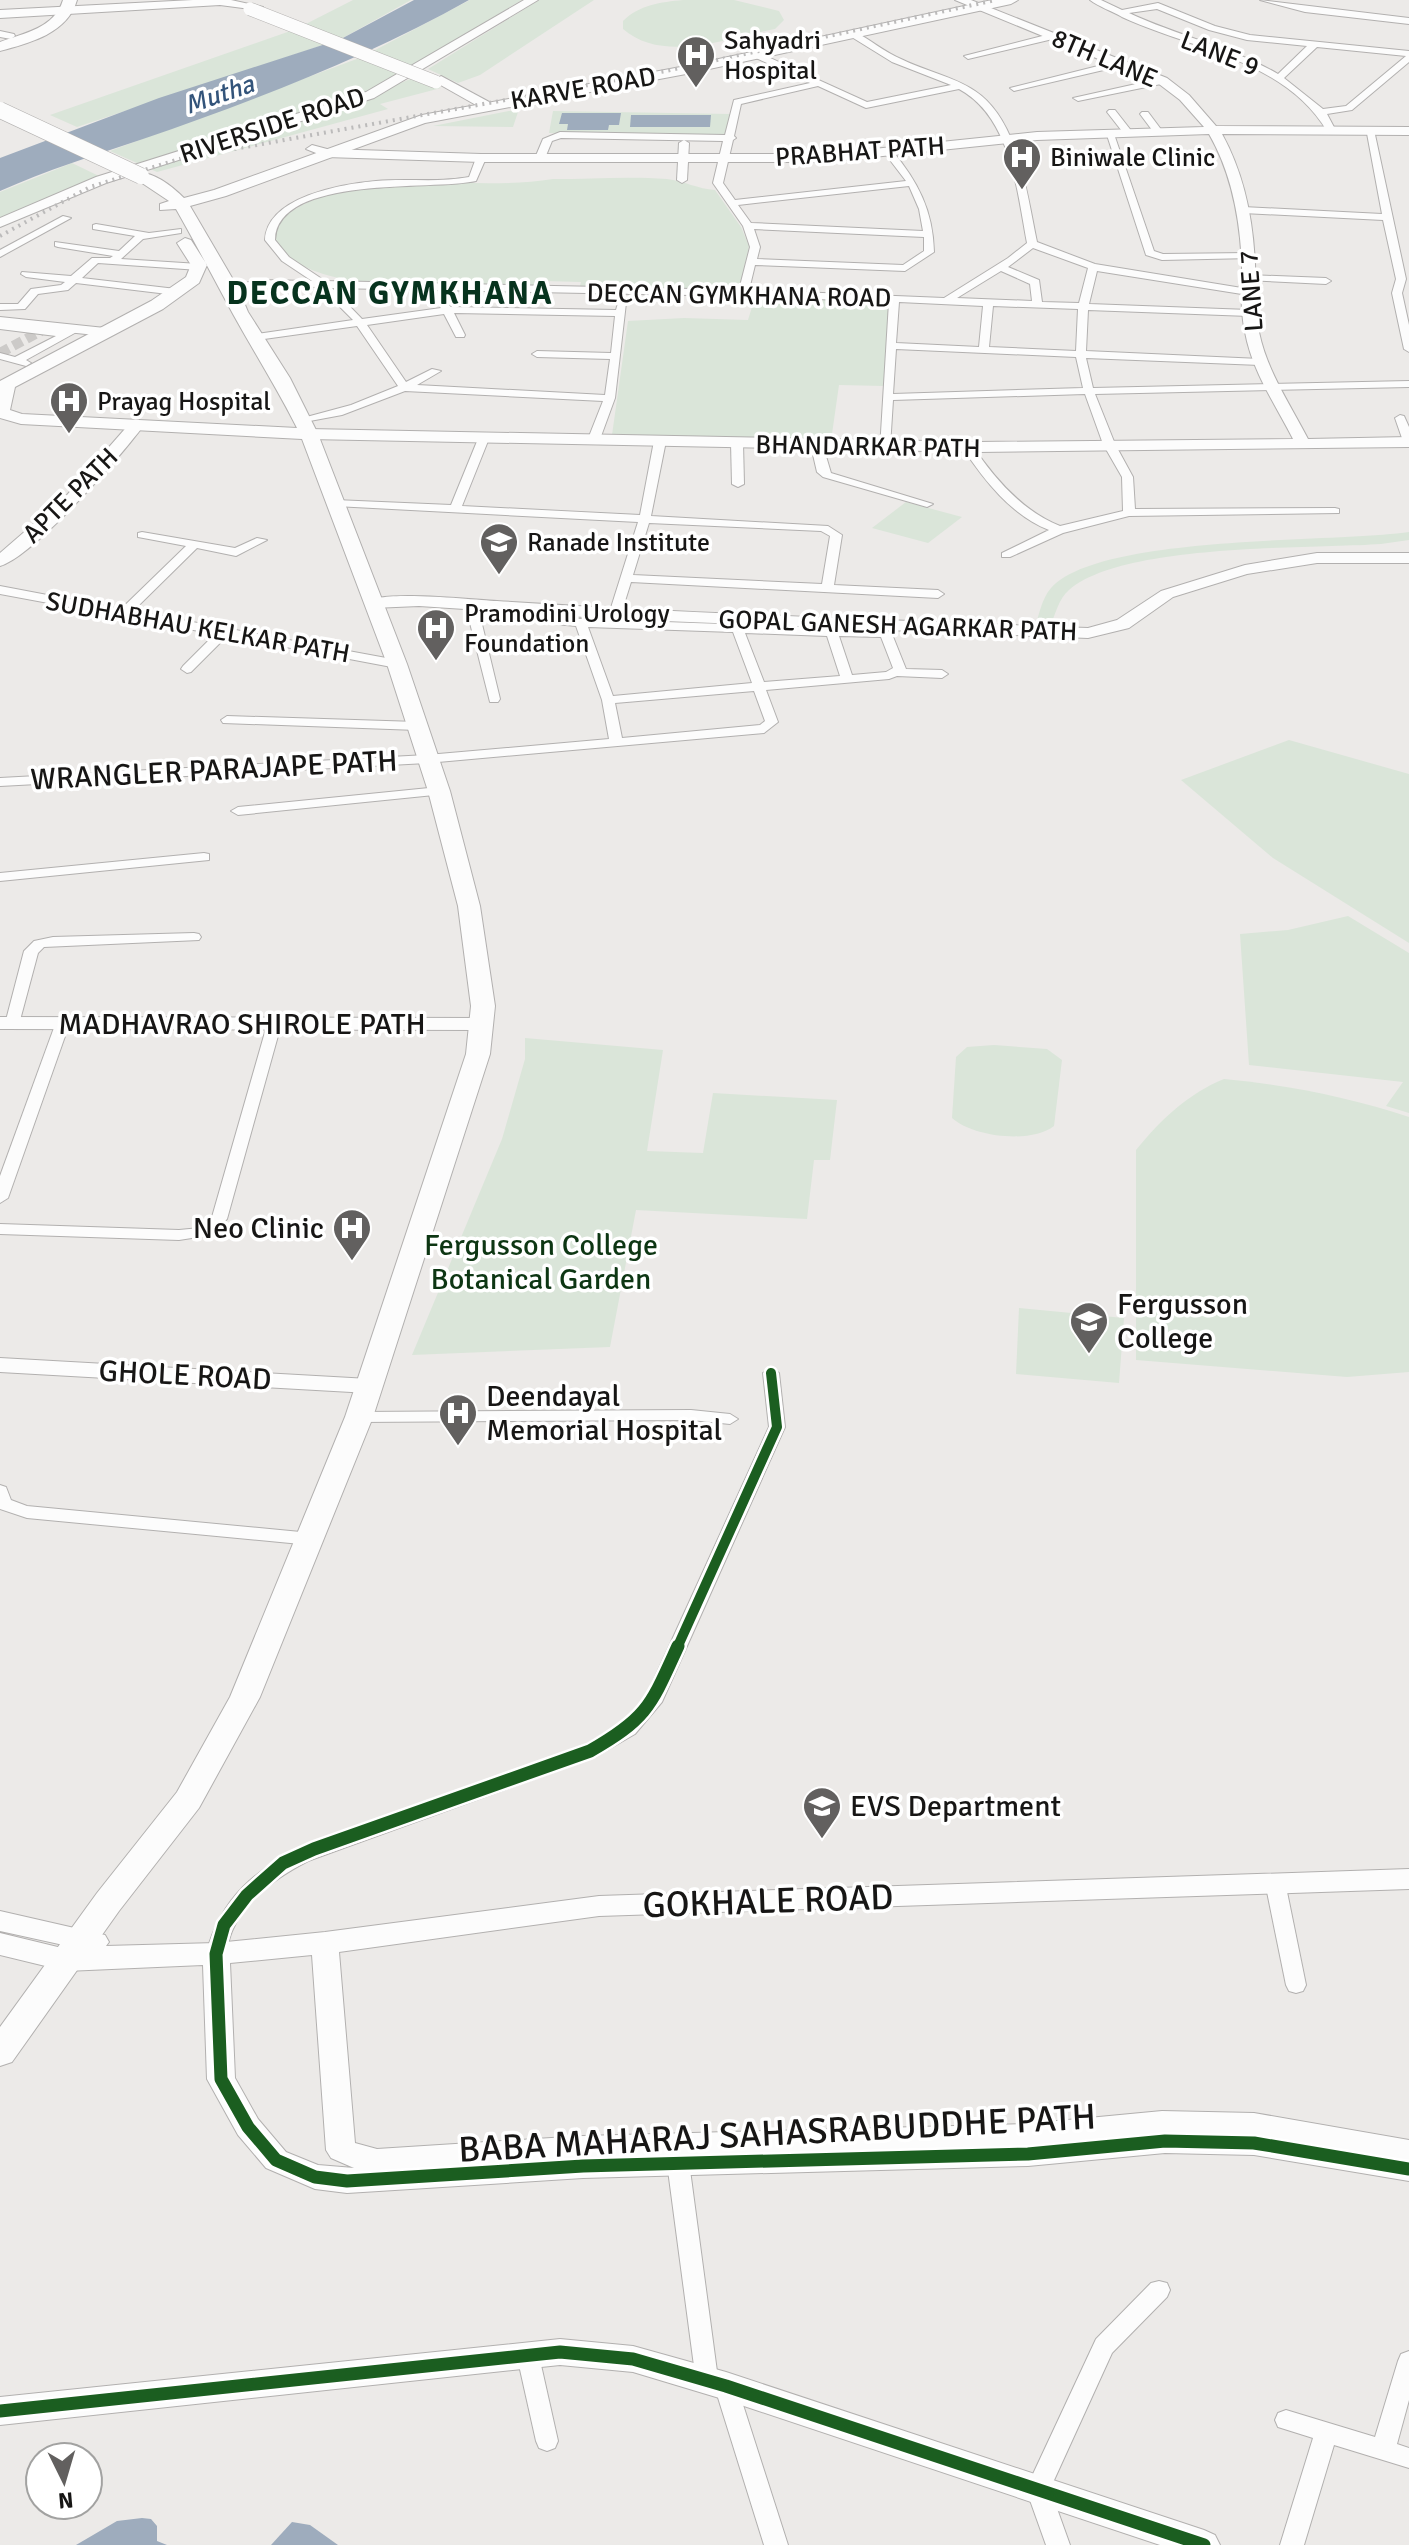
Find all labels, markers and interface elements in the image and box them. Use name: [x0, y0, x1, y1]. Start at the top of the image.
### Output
street label: 8TH LANE: [1047, 22, 1162, 95]
street label: LANE 9: [1176, 24, 1263, 83]
place label: Sahyadri Hospital: [724, 25, 821, 87]
hospital icon: Sahyadri Hospital: [675, 34, 717, 89]
street label: KARVE ROAD: [508, 60, 658, 117]
water label: Mutha: [180, 68, 259, 122]
street label: RIVERSIDE ROAD: [176, 81, 369, 171]
street label: PRABHAT PATH: [774, 130, 946, 174]
hospital icon: Biniwale Clinic: [1001, 136, 1043, 191]
place label: Biniwale Clinic: [1050, 142, 1215, 174]
street label: LANE 7: [1233, 249, 1271, 333]
district label: DECCAN GYMKHANA: [226, 274, 554, 313]
street label: DECCAN GYMKHANA ROAD: [586, 277, 892, 315]
hospital icon: Prayag Hospital: [48, 380, 90, 435]
place label: Prayag Hospital: [97, 386, 271, 418]
street label: BHANDARKAR PATH: [755, 429, 981, 465]
street label: APTE PATH: [16, 441, 125, 550]
school or university icon: Ranade Institute: [478, 521, 520, 576]
place label: Ranade Institute: [527, 527, 710, 559]
street label: SUDHABHAU KELKAR PATH: [43, 585, 352, 670]
place label: Pramodini Urology Foundation: [464, 598, 670, 660]
street label: GOPAL GANESH AGARKAR PATH: [718, 604, 1078, 648]
hospital icon: Pramodini Urology Foundation: [415, 607, 457, 662]
street label: WRANGLER PARAJAPE PATH: [30, 742, 399, 799]
street label: MADHAVRAO SHIROLE PATH: [58, 1006, 426, 1043]
hospital icon: Neo Clinic: [331, 1207, 373, 1262]
place label: Neo Clinic: [193, 1210, 324, 1247]
park label: Fergusson College Botanical Garden: [424, 1227, 658, 1298]
place label: Fergusson College: [1117, 1286, 1248, 1357]
school or university icon: Fergusson College: [1068, 1300, 1110, 1355]
street label: GHOLE ROAD: [98, 1352, 272, 1398]
place label: Deendayal Memorial Hospital: [486, 1378, 722, 1449]
hospital icon: Deendayal Memorial Hospital: [437, 1392, 479, 1447]
school or university icon: EVS Department: [801, 1785, 843, 1840]
place label: EVS Department: [850, 1788, 1061, 1825]
street label: GOKHALE ROAD: [642, 1875, 894, 1928]
street label: BABA MAHARAJ SAHASRABUDDHE PATH: [457, 2094, 1097, 2173]
north arrow: [24, 2441, 104, 2521]
text: N: [57, 2486, 75, 2515]

